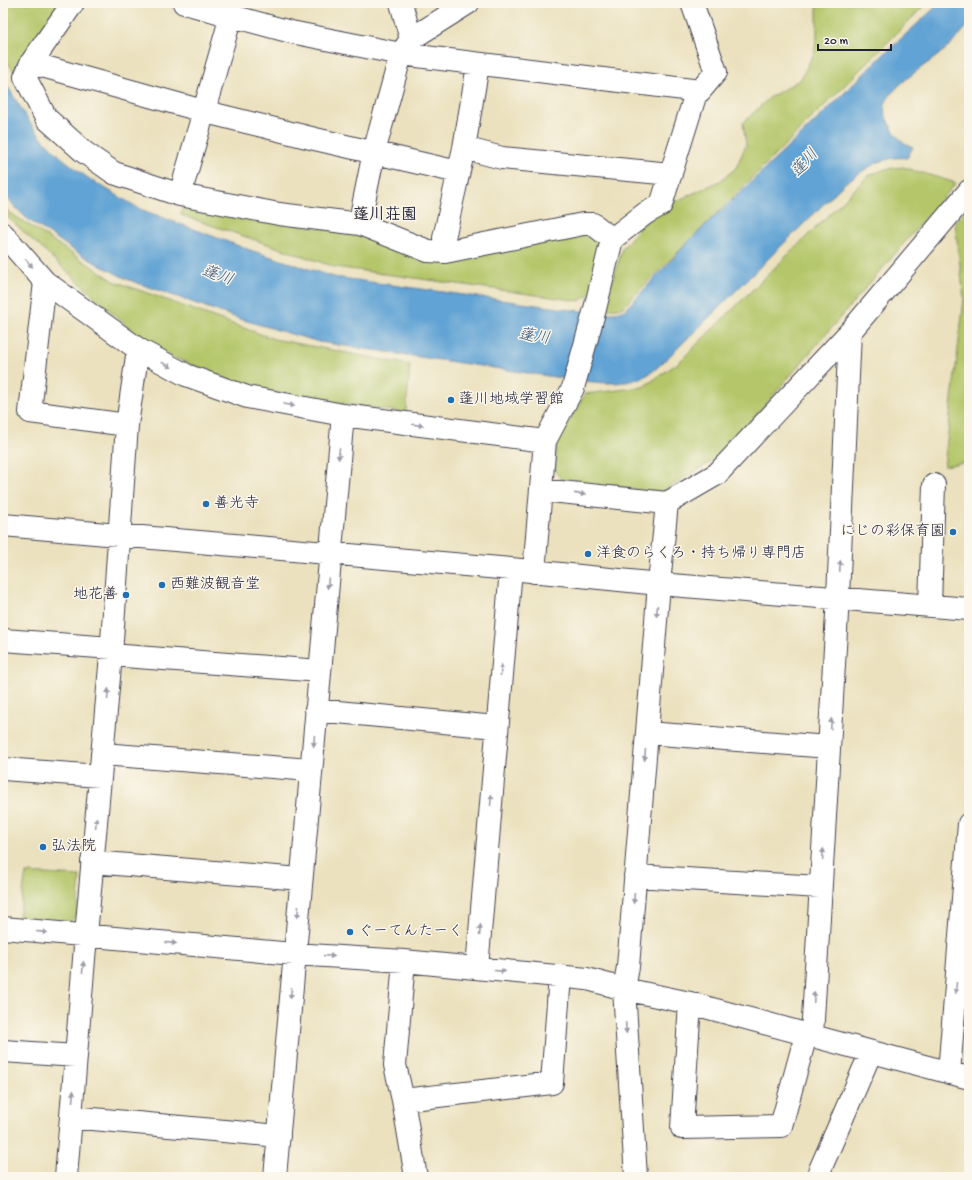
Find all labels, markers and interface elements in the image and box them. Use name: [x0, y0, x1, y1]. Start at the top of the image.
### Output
scale bar: [818, 26, 891, 52]
text: 20 m: [824, 35, 849, 49]
water label: 蓬川: [787, 145, 824, 182]
district label: 蓬川荘園: [353, 205, 417, 226]
one-way arrow: [24, 258, 33, 269]
water label: 蓬川: [199, 262, 236, 291]
water label: 蓬川: [517, 325, 551, 350]
one-way arrow: [161, 362, 172, 368]
place label: 蓬川地域学習館: [459, 390, 564, 409]
marker: 蓬川地域学習館: [446, 395, 456, 405]
one-way arrow: [283, 402, 295, 408]
one-way arrow: [412, 422, 424, 428]
one-way arrow: [336, 448, 343, 460]
one-way arrow: [574, 490, 586, 497]
place label: 善光寺: [214, 494, 259, 513]
marker: 善光寺: [201, 499, 211, 509]
place label: にじの彩保育園: [840, 522, 945, 541]
marker: にじの彩保育園: [948, 527, 958, 537]
place label: 洋食のらくろ・持ち帰り専門店: [596, 544, 806, 563]
marker: 洋食のらくろ・持ち帰り専門店: [583, 549, 593, 559]
one-way arrow: [836, 560, 843, 572]
place label: 西難波観音堂: [170, 575, 260, 594]
one-way arrow: [324, 577, 331, 590]
marker: 西難波観音堂: [157, 580, 167, 590]
place label: 地花善: [73, 585, 118, 604]
marker: 地花善: [121, 590, 131, 600]
one-way arrow: [653, 605, 660, 617]
one-way arrow: [498, 664, 505, 676]
one-way arrow: [104, 688, 111, 700]
one-way arrow: [827, 718, 834, 730]
one-way arrow: [310, 735, 317, 747]
one-way arrow: [642, 749, 649, 761]
one-way arrow: [487, 794, 494, 806]
one-way arrow: [92, 817, 99, 829]
place label: 弘法院: [51, 838, 96, 856]
marker: 弘法院: [38, 842, 48, 852]
one-way arrow: [819, 848, 826, 860]
one-way arrow: [630, 892, 637, 904]
one-way arrow: [295, 906, 301, 918]
place label: ぐーてんたーく: [358, 923, 463, 941]
one-way arrow: [477, 924, 484, 936]
marker: ぐーてんたーく: [345, 927, 355, 937]
one-way arrow: [36, 928, 48, 935]
one-way arrow: [165, 940, 177, 946]
one-way arrow: [323, 953, 335, 960]
one-way arrow: [80, 961, 87, 973]
one-way arrow: [494, 967, 506, 974]
one-way arrow: [953, 982, 959, 994]
one-way arrow: [288, 987, 294, 999]
one-way arrow: [810, 991, 817, 1003]
one-way arrow: [623, 1022, 630, 1034]
one-way arrow: [69, 1090, 76, 1102]

